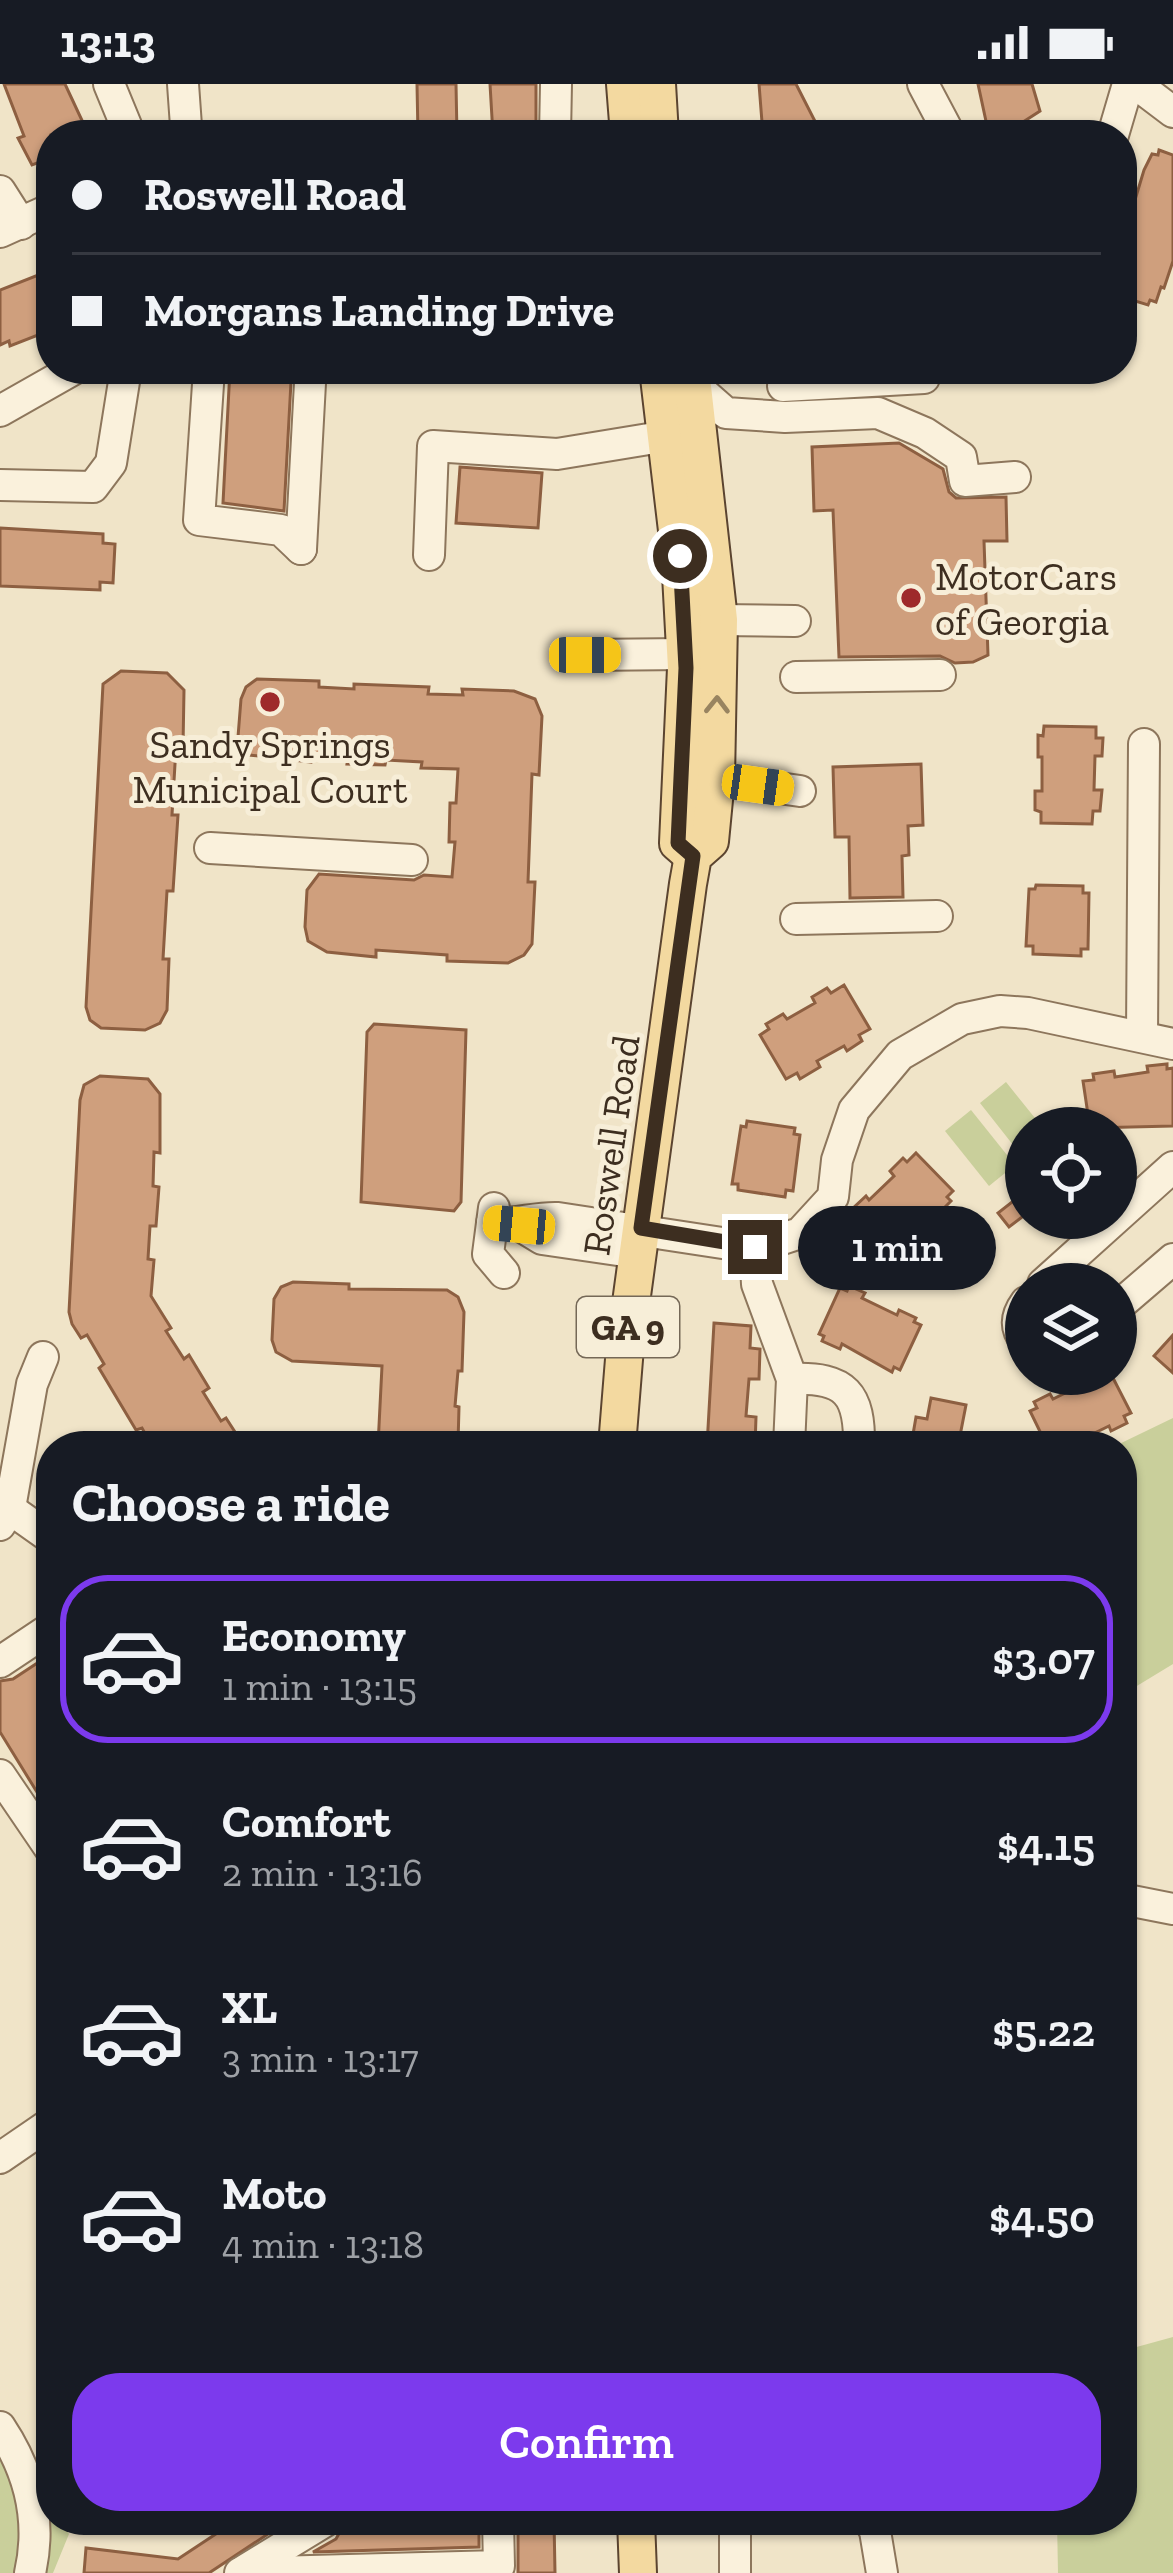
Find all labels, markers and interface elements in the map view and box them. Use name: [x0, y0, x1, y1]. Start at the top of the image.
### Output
text: 13:13: [60, 15, 156, 69]
text: Roswell Road: [144, 168, 406, 222]
text: Morgans Landing Drive: [144, 284, 614, 338]
route start: [653, 529, 707, 583]
place label: MotorCars of Georgia: [935, 553, 1117, 645]
marker: MotorCars of Georgia: [898, 585, 924, 611]
car: [549, 637, 621, 673]
marker: Sandy Springs Municipal Court: [257, 689, 283, 715]
one-way arrow: [704, 695, 730, 713]
place label: Sandy Springs Municipal Court: [132, 721, 408, 813]
car: [720, 762, 796, 808]
street label: Roswell Road: [572, 1032, 650, 1258]
map controls: [1005, 1107, 1137, 1395]
button: locate: [1005, 1107, 1137, 1239]
car: [482, 1204, 556, 1246]
callout: 1 min: [797, 1205, 995, 1289]
route end: [728, 1220, 782, 1274]
text: 1 min: [851, 1224, 943, 1271]
button: layers: [1005, 1263, 1137, 1395]
road number: GA 9: [577, 1297, 679, 1357]
text: Choose a ride: [72, 1470, 390, 1535]
icon: car: [78, 1605, 186, 1713]
text: Economy: [222, 1609, 406, 1663]
text: $3.07: [992, 1632, 1095, 1686]
text: 1 min · 13:15: [222, 1663, 417, 1710]
icon: car: [78, 1791, 186, 1899]
text: Comfort: [222, 1795, 390, 1849]
text: $4.15: [997, 1818, 1095, 1872]
text: 2 min · 13:16: [222, 1849, 423, 1896]
icon: car: [78, 1977, 186, 2085]
text: XL: [222, 1981, 277, 2035]
text: $5.22: [992, 2004, 1095, 2058]
text: 3 min · 13:17: [222, 2035, 419, 2082]
icon: car: [78, 2163, 186, 2271]
text: Moto: [222, 2167, 327, 2221]
text: $4.50: [989, 2190, 1095, 2244]
text: 4 min · 13:18: [222, 2221, 424, 2268]
button: Confirm: [72, 2373, 1101, 2511]

